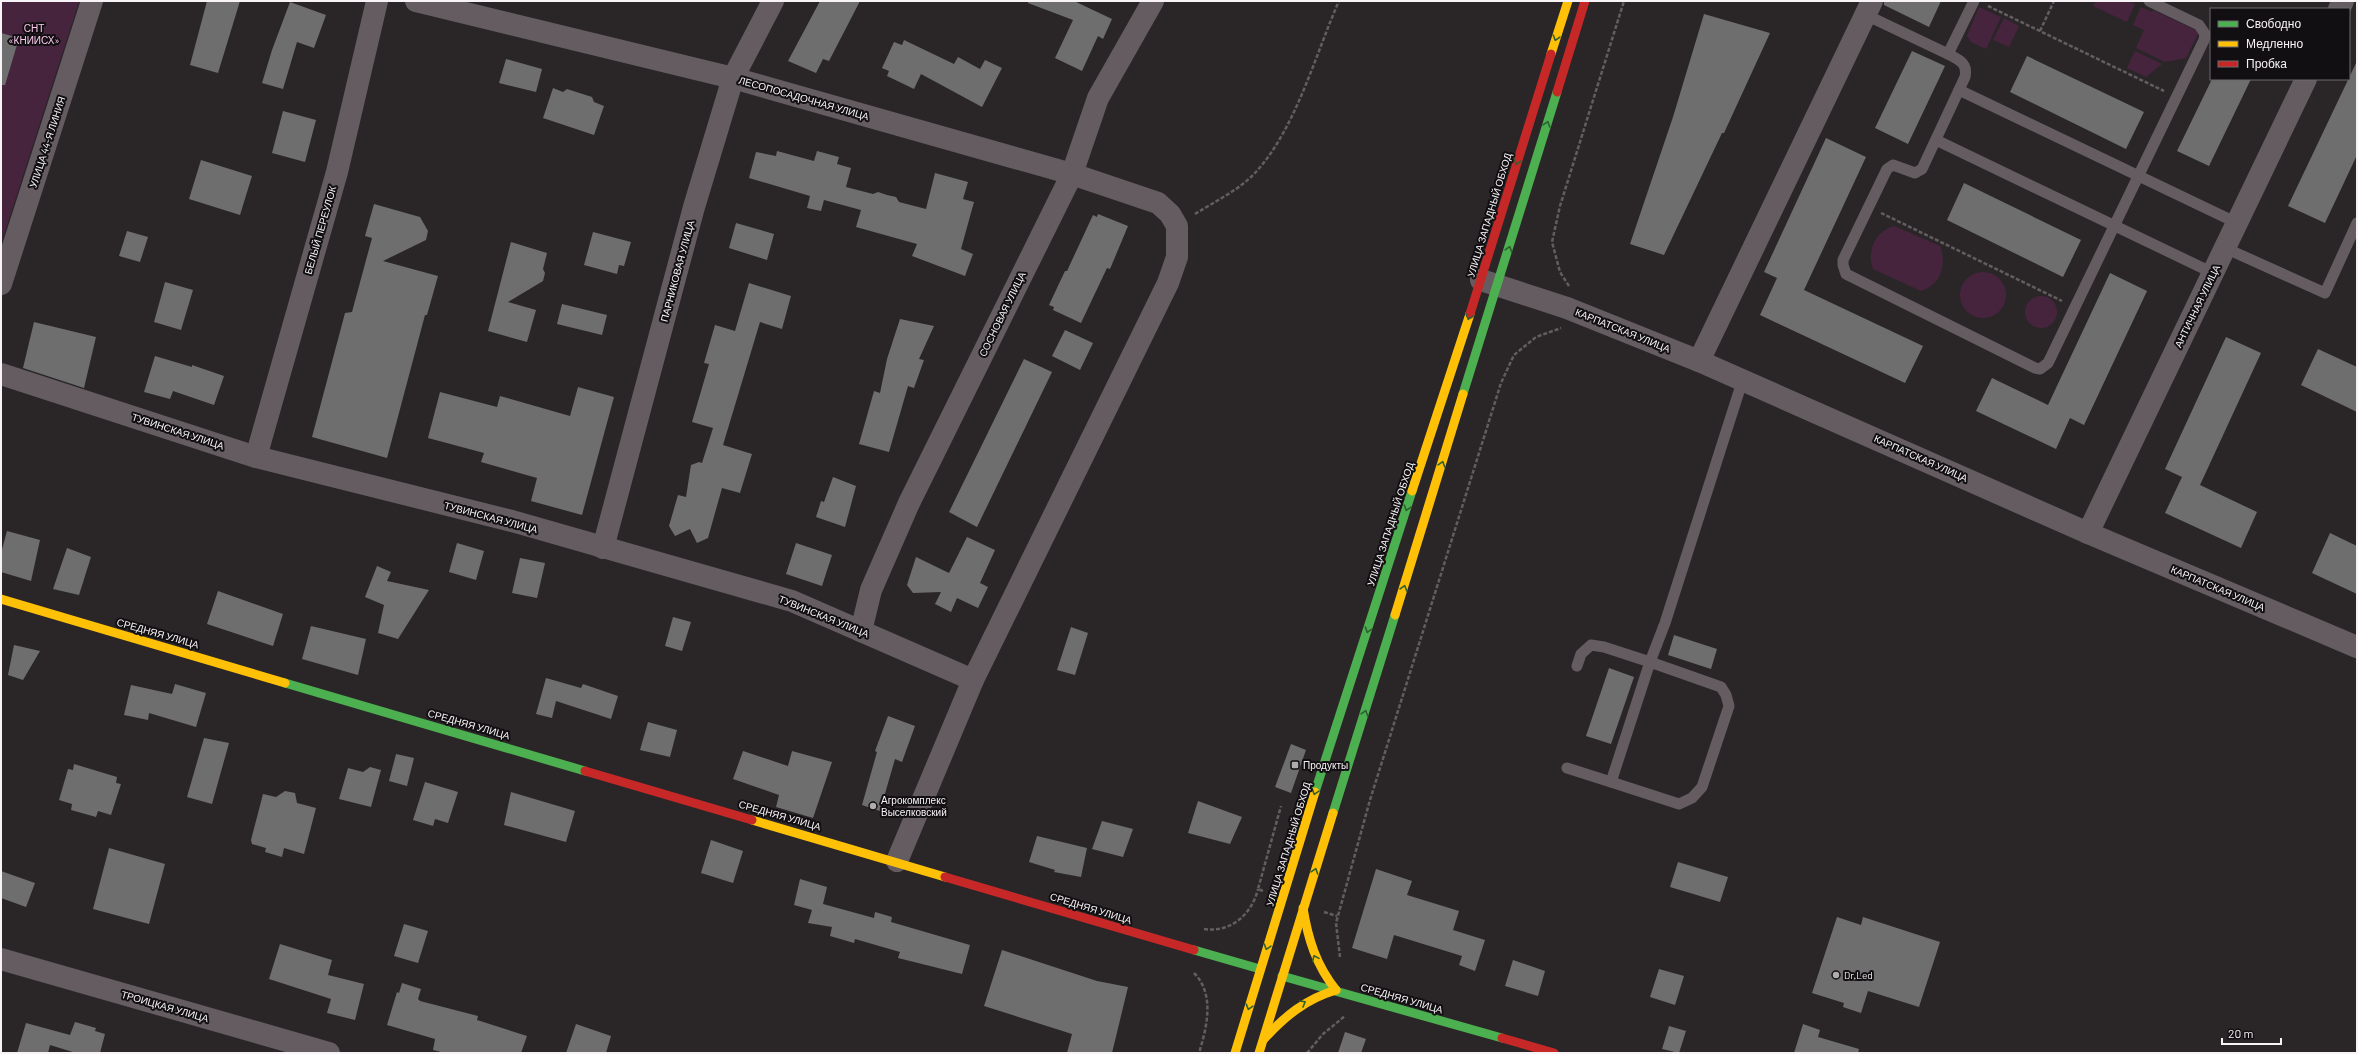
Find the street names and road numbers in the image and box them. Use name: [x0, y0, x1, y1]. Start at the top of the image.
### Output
street label: ЛЕСОПОСАДОЧНАЯ УЛИЦА: [737, 74, 871, 122]
street label: УЛИЦА 44-Я ЛИНИЯ: [27, 95, 67, 189]
street label: УЛИЦА ЗАПАДНЫЙ ОБХОД: [1464, 151, 1514, 279]
street label: БЕЛЫЙ ПЕРЕУЛОК: [302, 184, 338, 275]
street label: ПАРНИКОВАЯ УЛИЦА: [658, 219, 696, 323]
street label: АНТИЧНАЯ УЛИЦА: [2172, 262, 2222, 349]
street label: СОСНОВАЯ УЛИЦА: [976, 269, 1028, 358]
street label: КАРПАТСКАЯ УЛИЦА: [1574, 305, 1672, 355]
street label: ТУВИНСКАЯ УЛИЦА: [130, 410, 226, 452]
street label: КАРПАТСКАЯ УЛИЦА: [1872, 432, 1970, 484]
street label: УЛИЦА ЗАПАДНЫЙ ОБХОД: [1364, 460, 1416, 587]
street label: ТУВИНСКАЯ УЛИЦА: [443, 499, 539, 535]
street label: КАРПАТСКАЯ УЛИЦА: [2169, 563, 2267, 613]
street label: ТУВИНСКАЯ УЛИЦА: [777, 592, 871, 640]
street label: СРЕДНЯЯ УЛИЦА: [116, 616, 201, 651]
street label: СРЕДНЯЯ УЛИЦА: [427, 707, 512, 742]
street label: УЛИЦА ЗАПАДНЫЙ ОБХОД: [1263, 780, 1313, 908]
street label: СРЕДНЯЯ УЛИЦА: [738, 798, 823, 833]
street label: СРЕДНЯЯ УЛИЦА: [1049, 890, 1134, 926]
street label: СРЕДНЯЯ УЛИЦА: [1360, 981, 1445, 1016]
street label: ТРОИЦКАЯ УЛИЦА: [120, 988, 210, 1024]

